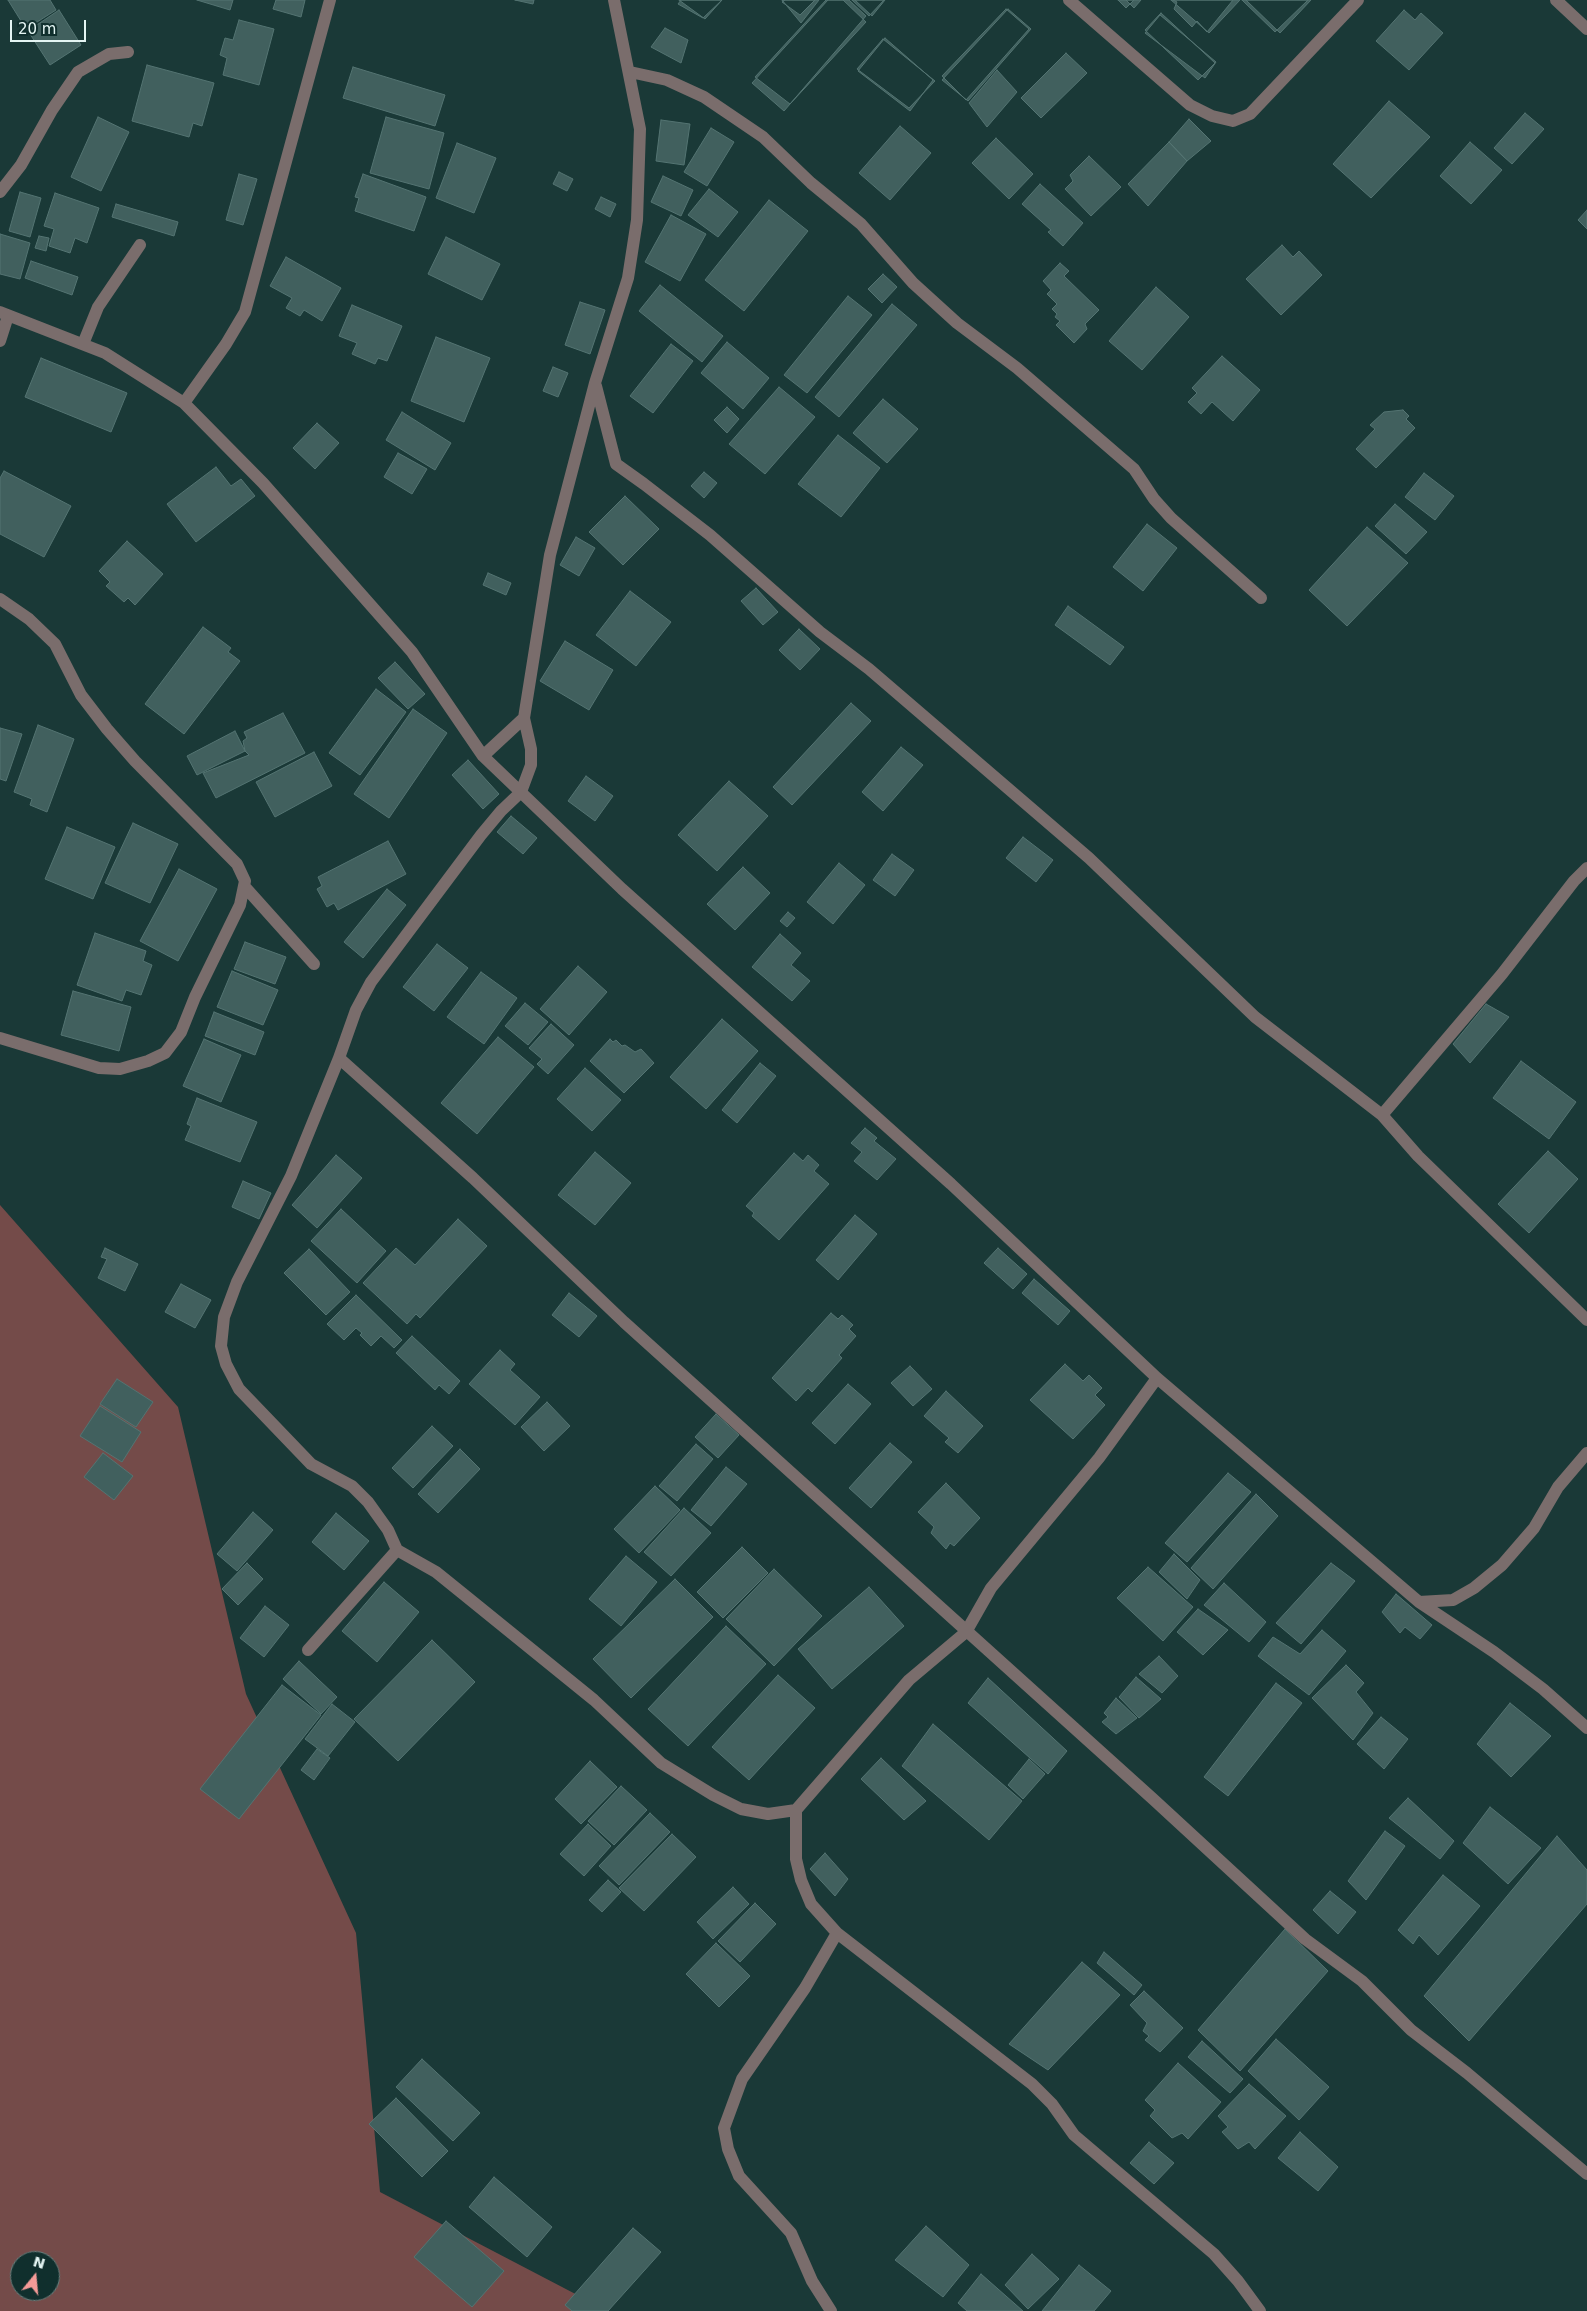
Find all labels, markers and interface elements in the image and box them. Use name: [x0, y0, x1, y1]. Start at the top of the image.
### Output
scale bar: [12, 10, 89, 42]
text: 20 m: [18, 20, 56, 38]
north arrow: [10, 2251, 60, 2301]
text: N: [31, 2253, 47, 2272]

